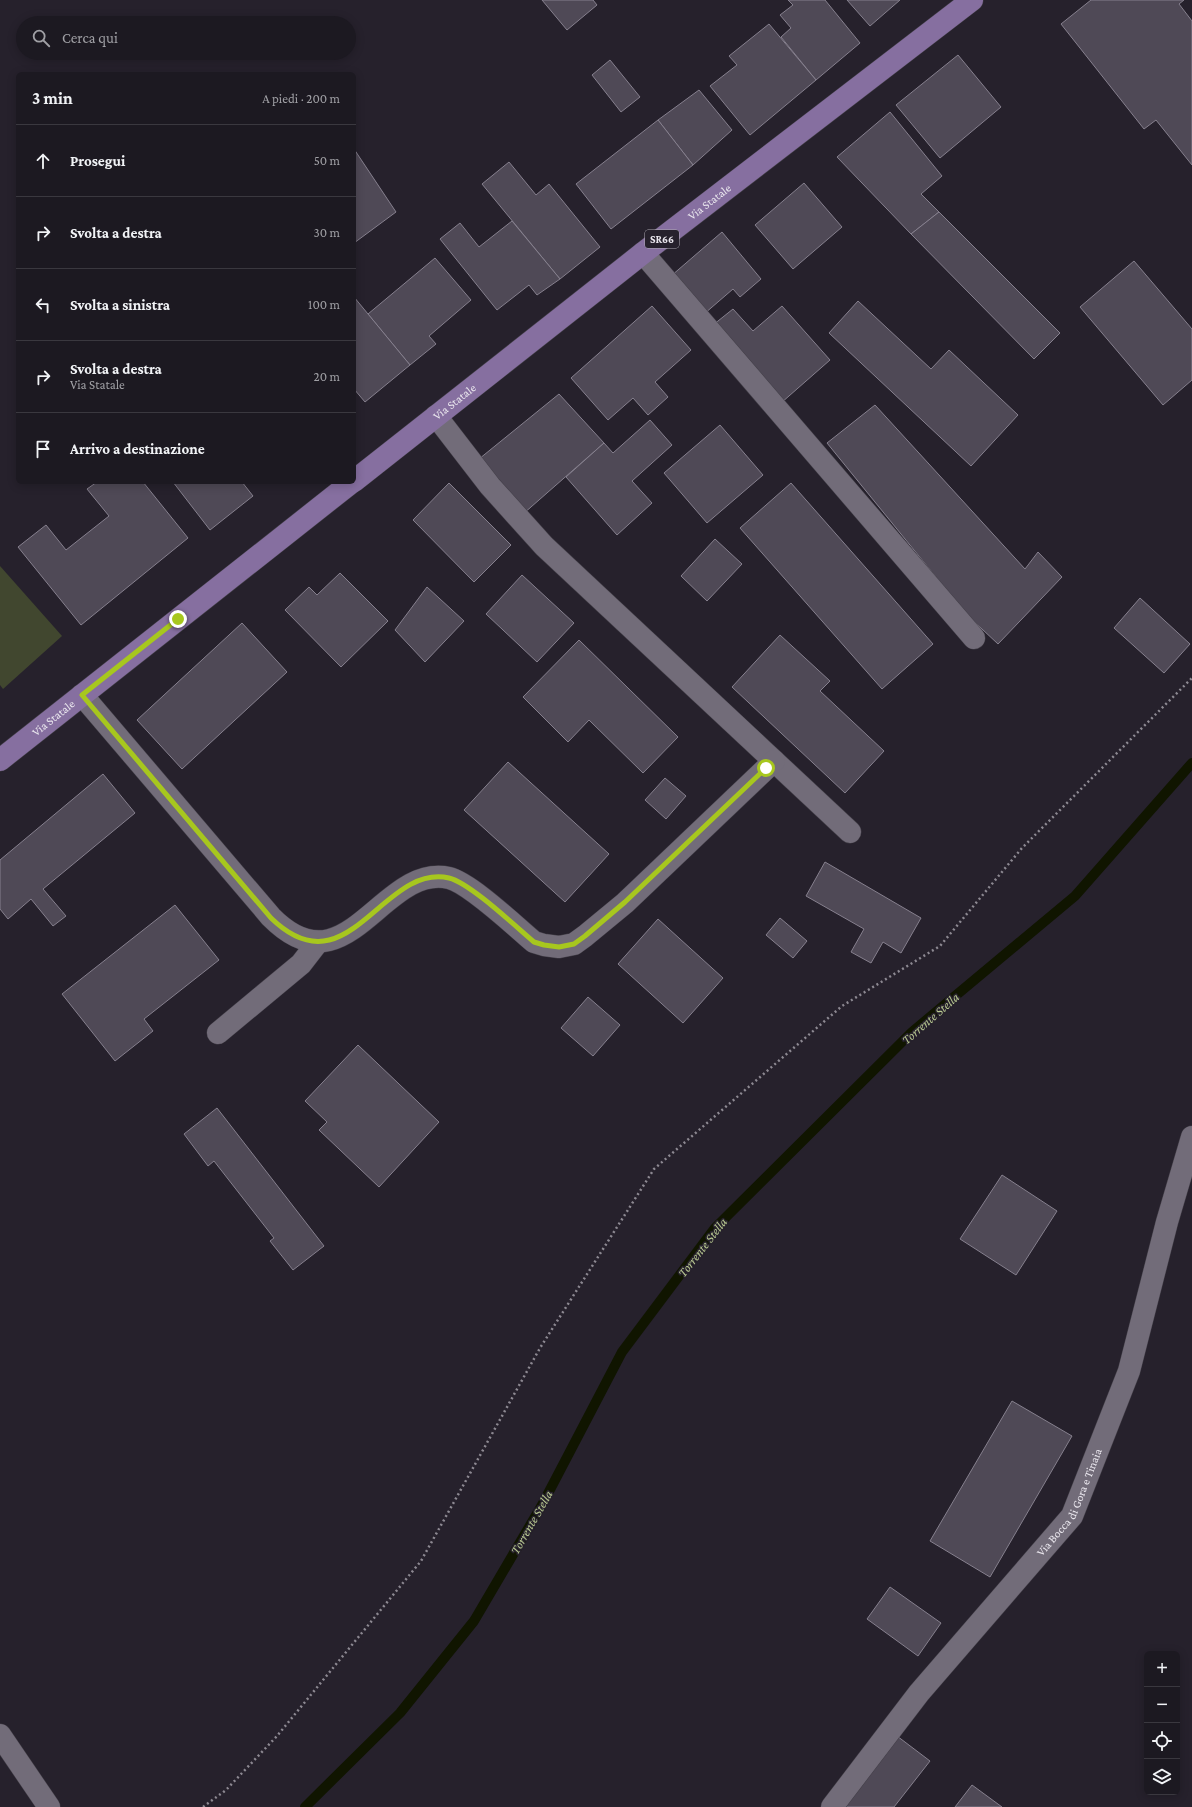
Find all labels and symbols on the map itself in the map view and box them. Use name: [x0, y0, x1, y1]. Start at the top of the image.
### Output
street label: Via Statale: [685, 181, 734, 223]
road number: SR66: [645, 230, 679, 248]
street label: Via Statale: [430, 381, 479, 423]
route end: [169, 610, 187, 628]
street label: Via Statale: [29, 697, 78, 739]
route start: [757, 759, 775, 777]
water label: Torrente Stella: [899, 989, 962, 1047]
water label: Torrente Stella: [675, 1215, 730, 1280]
street label: Via Bocca di Gora e Tinaia: [1033, 1446, 1105, 1559]
water label: Torrente Stella: [507, 1488, 556, 1557]

